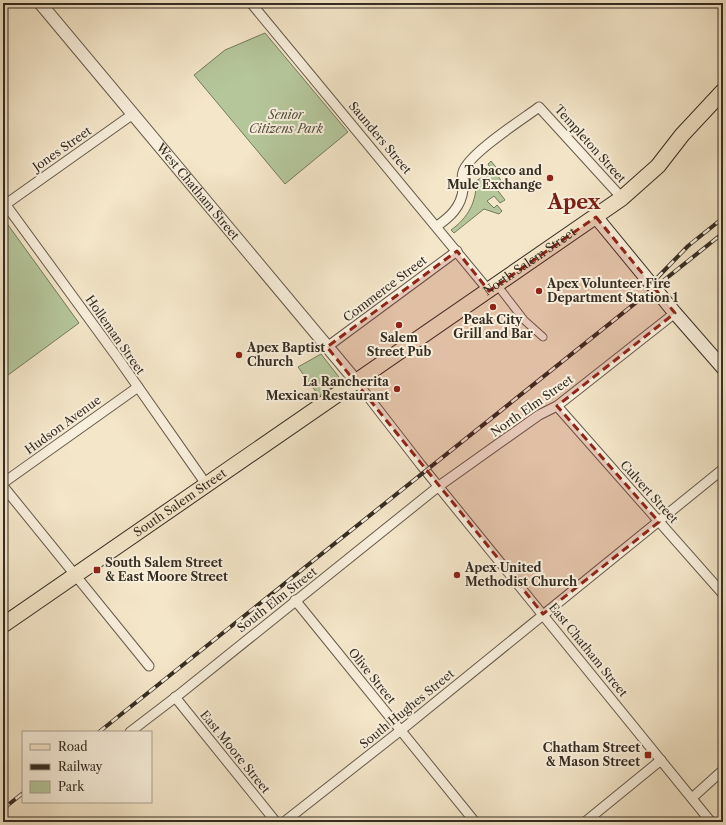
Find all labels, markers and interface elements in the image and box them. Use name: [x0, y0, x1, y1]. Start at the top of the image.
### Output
street label: Saunders Street: [346, 98, 416, 178]
street label: Templeton Street: [551, 102, 630, 186]
park label: Senior Citizens Park: [249, 107, 324, 136]
street label: Jones Street: [28, 122, 95, 175]
street label: West Chatham Street: [153, 139, 243, 243]
place label: Tobacco and Mule Exchange: [447, 163, 542, 192]
marker: Tobacco and Mule Exchange: [545, 173, 555, 183]
district label: Apex: [547, 190, 601, 214]
street label: North Salem Street: [480, 224, 579, 298]
street label: Commerce Street: [340, 252, 430, 325]
place label: Apex Volunteer Fire Department Station 1: [546, 276, 679, 305]
marker: Apex Volunteer Fire Department Station 1: [534, 286, 544, 296]
street label: Holleman Street: [82, 292, 149, 378]
marker: Peak City Grill and Bar: [488, 302, 498, 312]
place label: Peak City Grill and Bar: [453, 312, 533, 341]
marker: Salem Street Pub: [394, 320, 404, 330]
place label: Salem Street Pub: [367, 330, 431, 359]
place label: Apex Baptist Church: [246, 340, 325, 369]
marker: Apex Baptist Church: [234, 350, 244, 360]
street label: North Elm Street: [488, 371, 576, 440]
place label: La Rancherita Mexican Restaurant: [266, 374, 390, 403]
marker: La Rancherita Mexican Restaurant: [392, 384, 402, 394]
street label: Hudson Avenue: [22, 392, 104, 457]
street label: Culvert Street: [617, 457, 682, 527]
street label: South Salem Street: [130, 465, 230, 540]
place label: South Salem Street & East Moore Street: [105, 555, 228, 584]
place label: Apex United Methodist Church: [464, 560, 578, 589]
street label: South Elm Street: [234, 563, 320, 635]
marker: South Salem Street & East Moore Street: [92, 565, 102, 575]
marker: Apex United Methodist Church: [452, 570, 462, 580]
street label: East Chatham Street: [546, 600, 631, 700]
street label: Olive Street: [345, 645, 400, 707]
street label: South Hughes Street: [356, 665, 458, 751]
street label: East Moore Street: [197, 707, 274, 797]
legend: [22, 731, 152, 803]
text: Road: [58, 739, 88, 754]
place label: Chatham Street & Mason Street: [543, 740, 640, 769]
marker: Chatham Street & Mason Street: [643, 750, 653, 760]
text: Railway: [58, 759, 103, 774]
text: Park: [58, 779, 85, 794]

